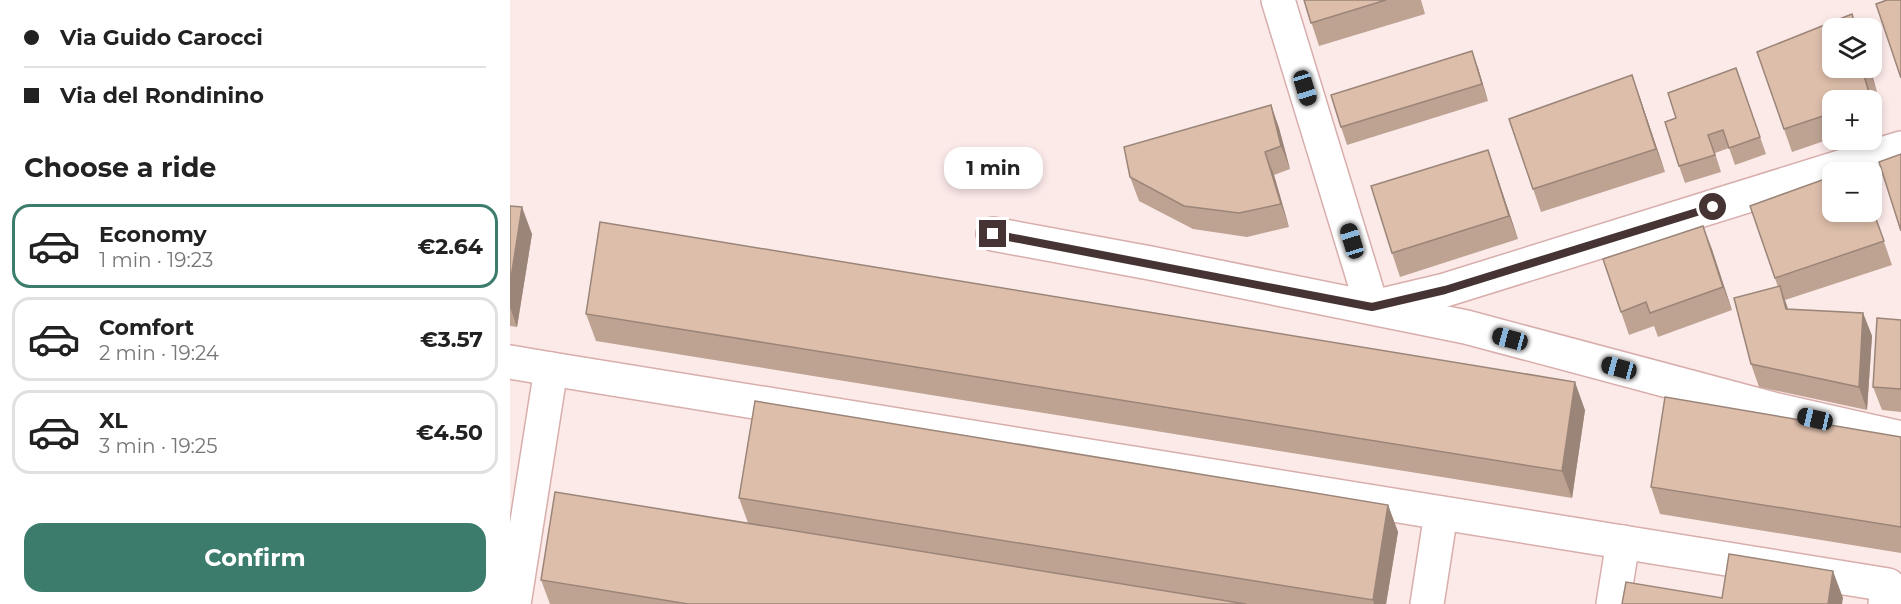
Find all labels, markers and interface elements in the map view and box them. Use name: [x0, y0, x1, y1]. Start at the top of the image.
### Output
map controls: [1822, 18, 1882, 222]
button: layers: [1822, 18, 1882, 78]
text: Via Guido Carocci: [60, 24, 263, 51]
car: [1291, 68, 1319, 108]
text: Via del Rondinino: [60, 82, 264, 109]
button: +: [1822, 90, 1882, 150]
callout: 1 min: [944, 147, 1042, 189]
text: Choose a ride: [24, 151, 216, 184]
text: 1 min: [966, 156, 1021, 180]
button: −: [1822, 162, 1882, 222]
route start: [1699, 193, 1726, 220]
icon: car: [27, 219, 81, 273]
route end: [979, 220, 1006, 247]
text: Economy: [99, 221, 207, 248]
car: [1338, 221, 1366, 261]
text: €2.64: [417, 233, 483, 260]
text: 1 min · 19:23: [99, 248, 213, 272]
icon: car: [27, 312, 81, 366]
text: Comfort: [99, 314, 194, 341]
text: €3.57: [420, 326, 483, 353]
car: [1490, 326, 1530, 352]
text: 2 min · 19:24: [99, 341, 219, 365]
car: [1599, 355, 1639, 381]
icon: car: [27, 405, 81, 459]
car: [1795, 406, 1835, 432]
text: XL: [99, 407, 128, 434]
text: €4.50: [416, 419, 483, 446]
text: 3 min · 19:25: [99, 434, 217, 458]
button: Confirm: [24, 523, 486, 592]

